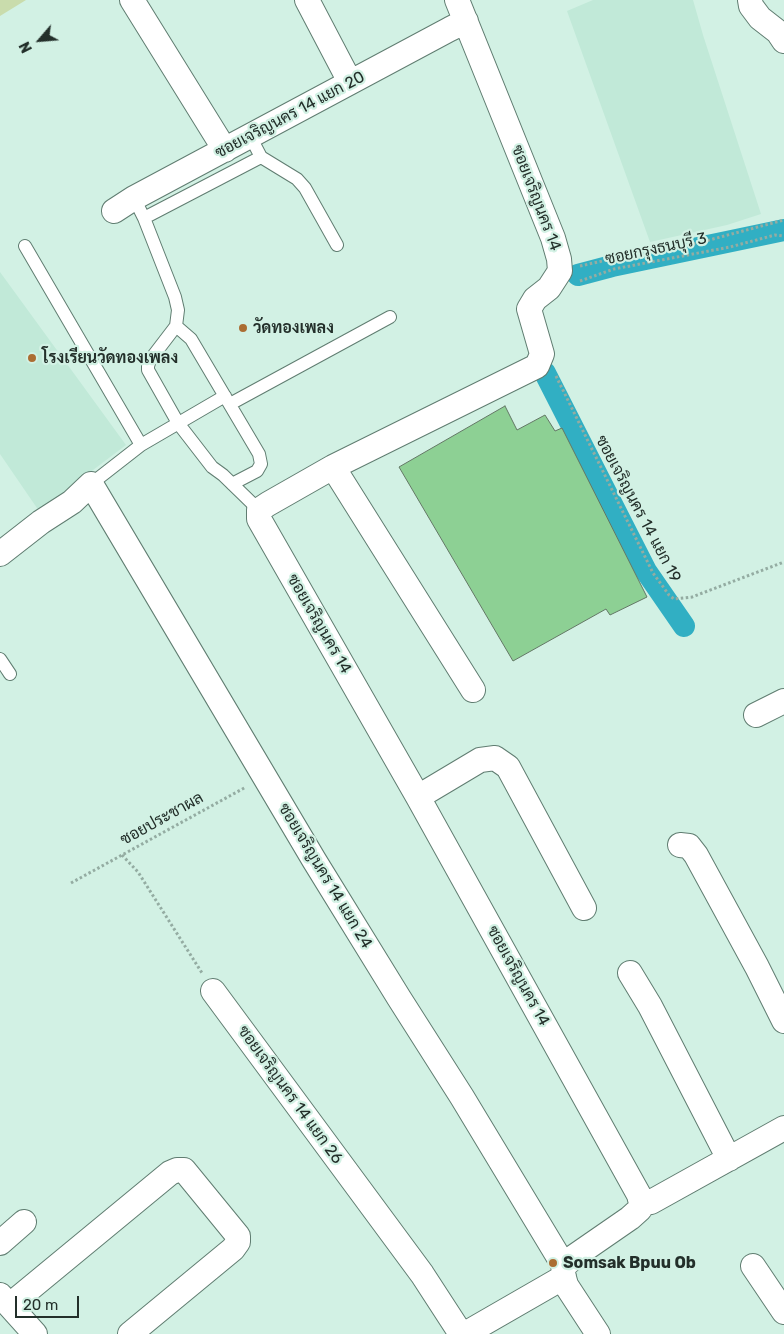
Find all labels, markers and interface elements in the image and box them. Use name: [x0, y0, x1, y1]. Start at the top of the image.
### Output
north arrow: [15, 15, 65, 65]
text: N: [16, 39, 36, 55]
street label: ซอยเจริญนคร 14 แยก 20: [212, 67, 368, 163]
street label: ซอยเจริญนคร 14: [507, 142, 565, 254]
street label: ซอยกรุงธนบุรี 3: [604, 229, 708, 269]
place label: วัดทองเพลง: [253, 318, 334, 338]
marker: วัดทองเพลง: [237, 322, 249, 334]
place label: โรงเรียนวัดทองเพลง: [42, 348, 178, 368]
marker: โรงเรียนวัดทองเพลง: [26, 352, 38, 364]
street label: ซอยเจริญนคร 14 แยก 19: [591, 432, 685, 586]
street label: ซอยเจริญนคร 14: [283, 571, 355, 677]
street label: ซอยประชาผล: [117, 788, 207, 850]
street label: ซอยเจริญนคร 14 แยก 24: [274, 800, 376, 952]
street label: ซอยเจริญนคร 14: [483, 923, 553, 1029]
street label: ซอยเจริญนคร 14 แยก 26: [233, 1022, 347, 1168]
place label: Somsak Bpuu Ob: [563, 1253, 696, 1273]
marker: Somsak Bpuu Ob: [547, 1257, 559, 1269]
scale bar: [18, 1286, 81, 1318]
text: 20 m: [23, 1296, 58, 1314]

